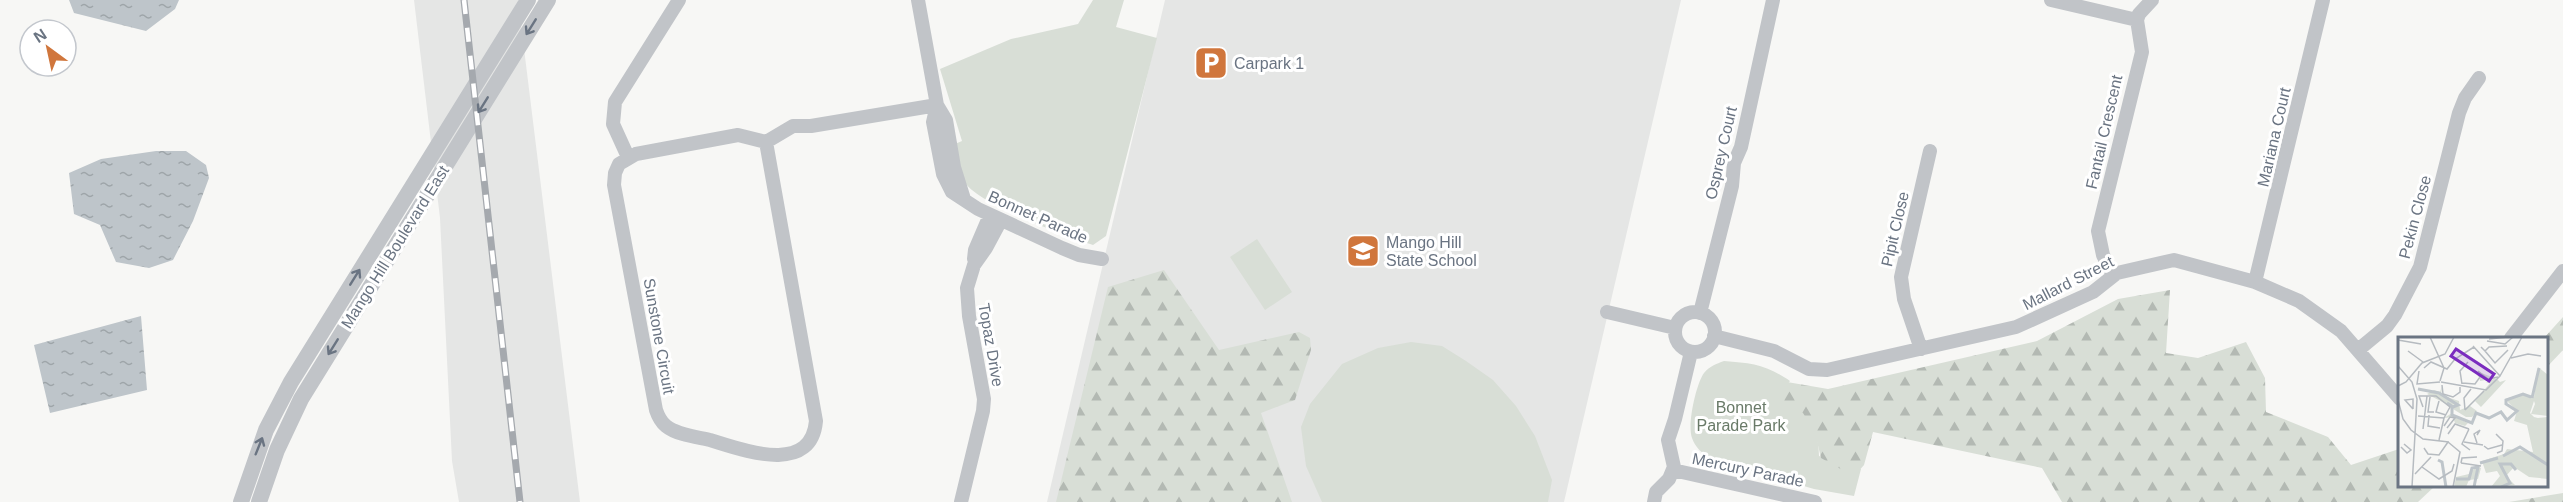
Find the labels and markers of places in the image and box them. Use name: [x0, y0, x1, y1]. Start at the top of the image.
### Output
parking icon: Carpark 1: [1193, 45, 1229, 81]
place label: Carpark 1: [1234, 55, 1304, 72]
school or university icon: Mango Hill State School: [1345, 233, 1381, 269]
place label: Mango Hill State School: [1386, 234, 1477, 269]

